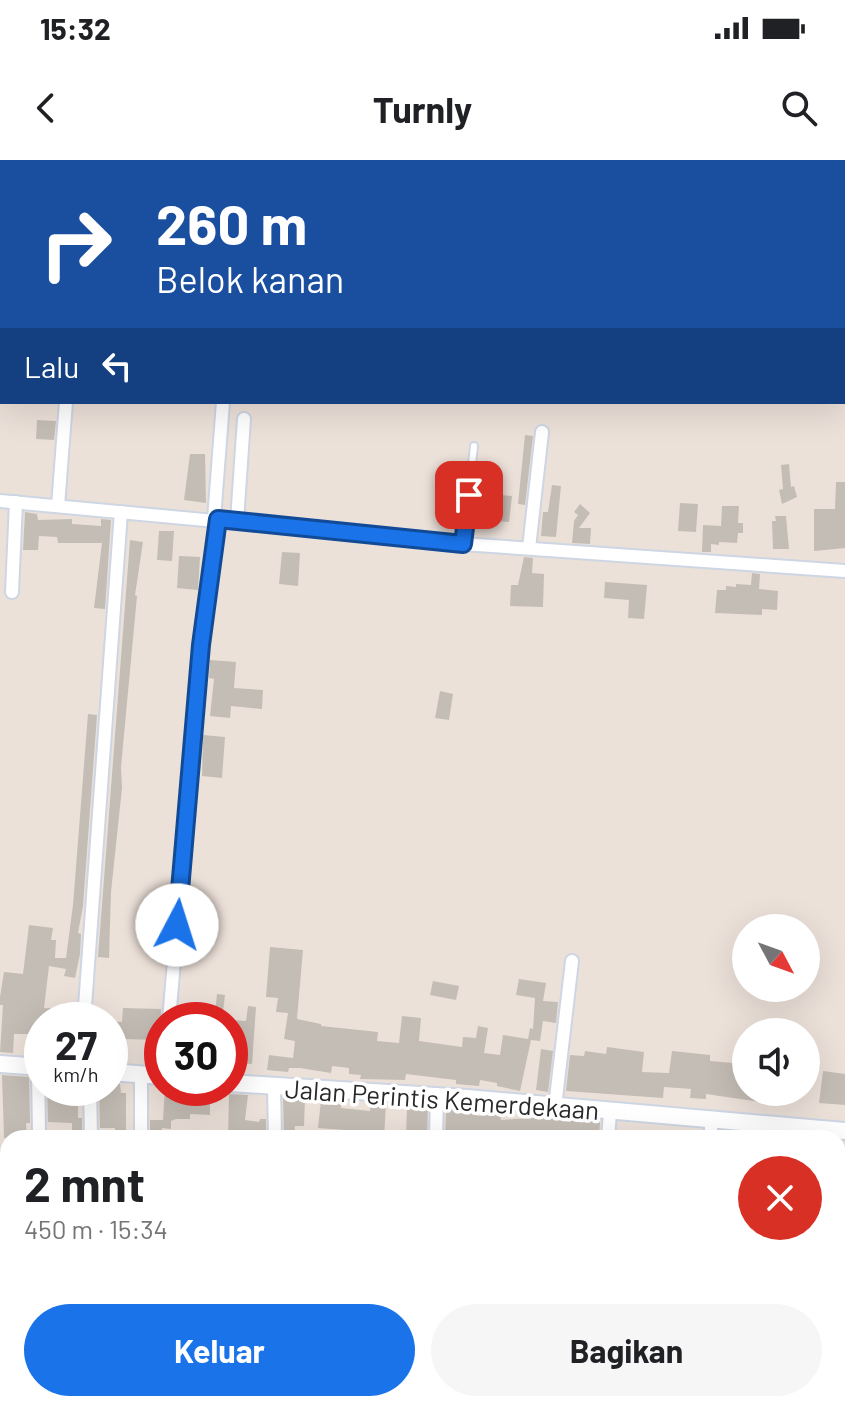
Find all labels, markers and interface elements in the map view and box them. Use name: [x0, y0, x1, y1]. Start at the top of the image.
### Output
text: 15:32: [40, 10, 111, 46]
icon: back: [24, 86, 68, 130]
icon: search: [777, 86, 821, 130]
text: Turnly: [373, 87, 472, 130]
text: 260 m: [156, 189, 307, 256]
icon: right: [24, 192, 128, 296]
text: Belok kanan: [156, 257, 344, 300]
icon: left: [95, 344, 139, 388]
text: Lalu: [24, 348, 79, 384]
pin: [435, 461, 503, 529]
icon: arrive: [447, 473, 491, 517]
position arrow: [135, 883, 219, 967]
north arrow: [732, 914, 820, 1002]
map controls: [732, 914, 820, 1106]
speed limit sign: 30: [144, 1002, 248, 1106]
button: sound: [732, 1018, 820, 1106]
text: 27: [55, 1020, 97, 1068]
text: km/h: [53, 1062, 99, 1086]
street label: Jalan Perintis Kemerdekaan: [284, 1072, 600, 1125]
text: 2 mnt: [24, 1154, 145, 1212]
button: close: [738, 1156, 822, 1240]
text: 450 m · 15:34: [24, 1213, 168, 1244]
button: Keluar: [24, 1304, 415, 1396]
button: Bagikan: [431, 1304, 822, 1396]

